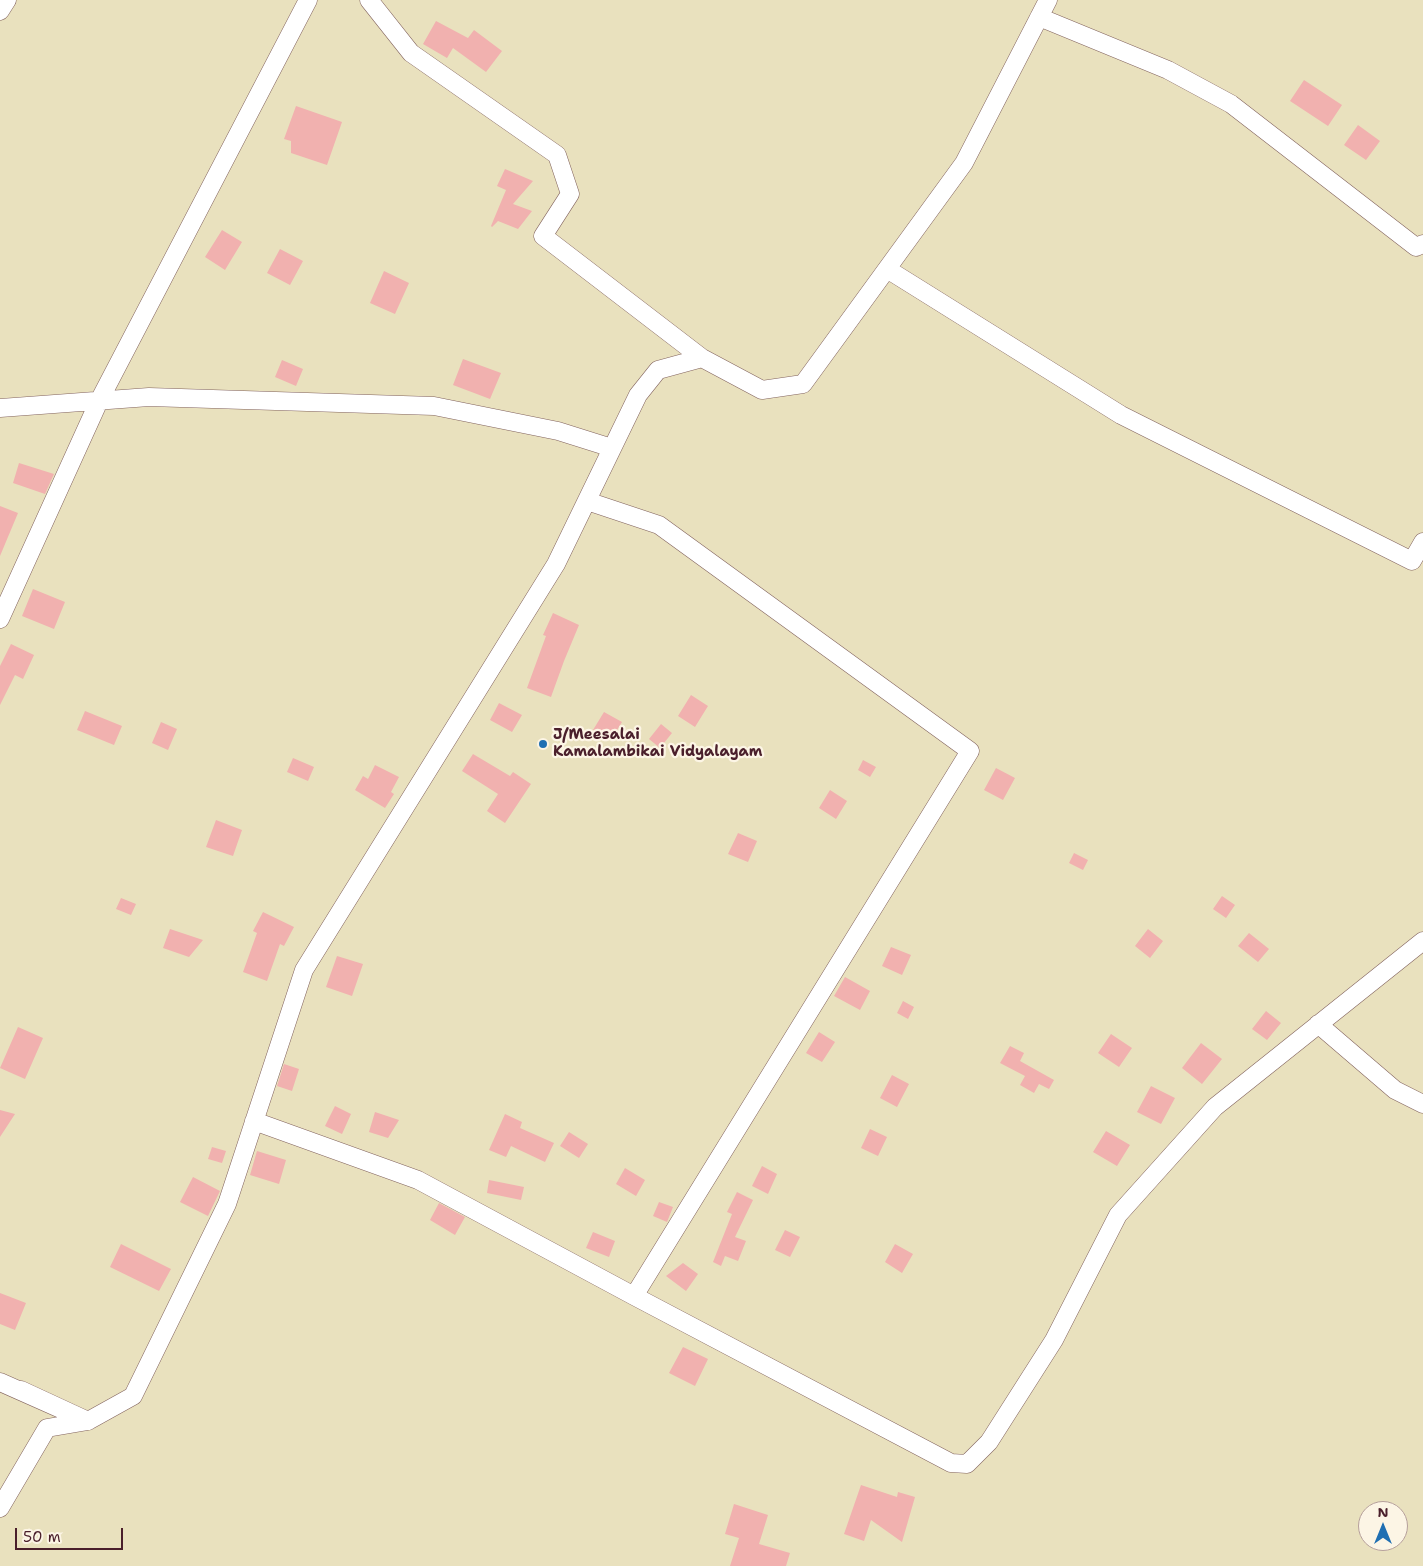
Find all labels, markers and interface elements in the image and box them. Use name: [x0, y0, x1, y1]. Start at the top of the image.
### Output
place label: J/Meesalai Kamalambikai Vidyalayam: [553, 726, 762, 761]
marker: J/Meesalai Kamalambikai Vidyalayam: [537, 738, 549, 750]
north arrow: [1358, 1501, 1408, 1551]
text: N: [1377, 1503, 1389, 1521]
scale bar: [18, 1518, 125, 1550]
text: 50 m: [23, 1527, 61, 1547]

